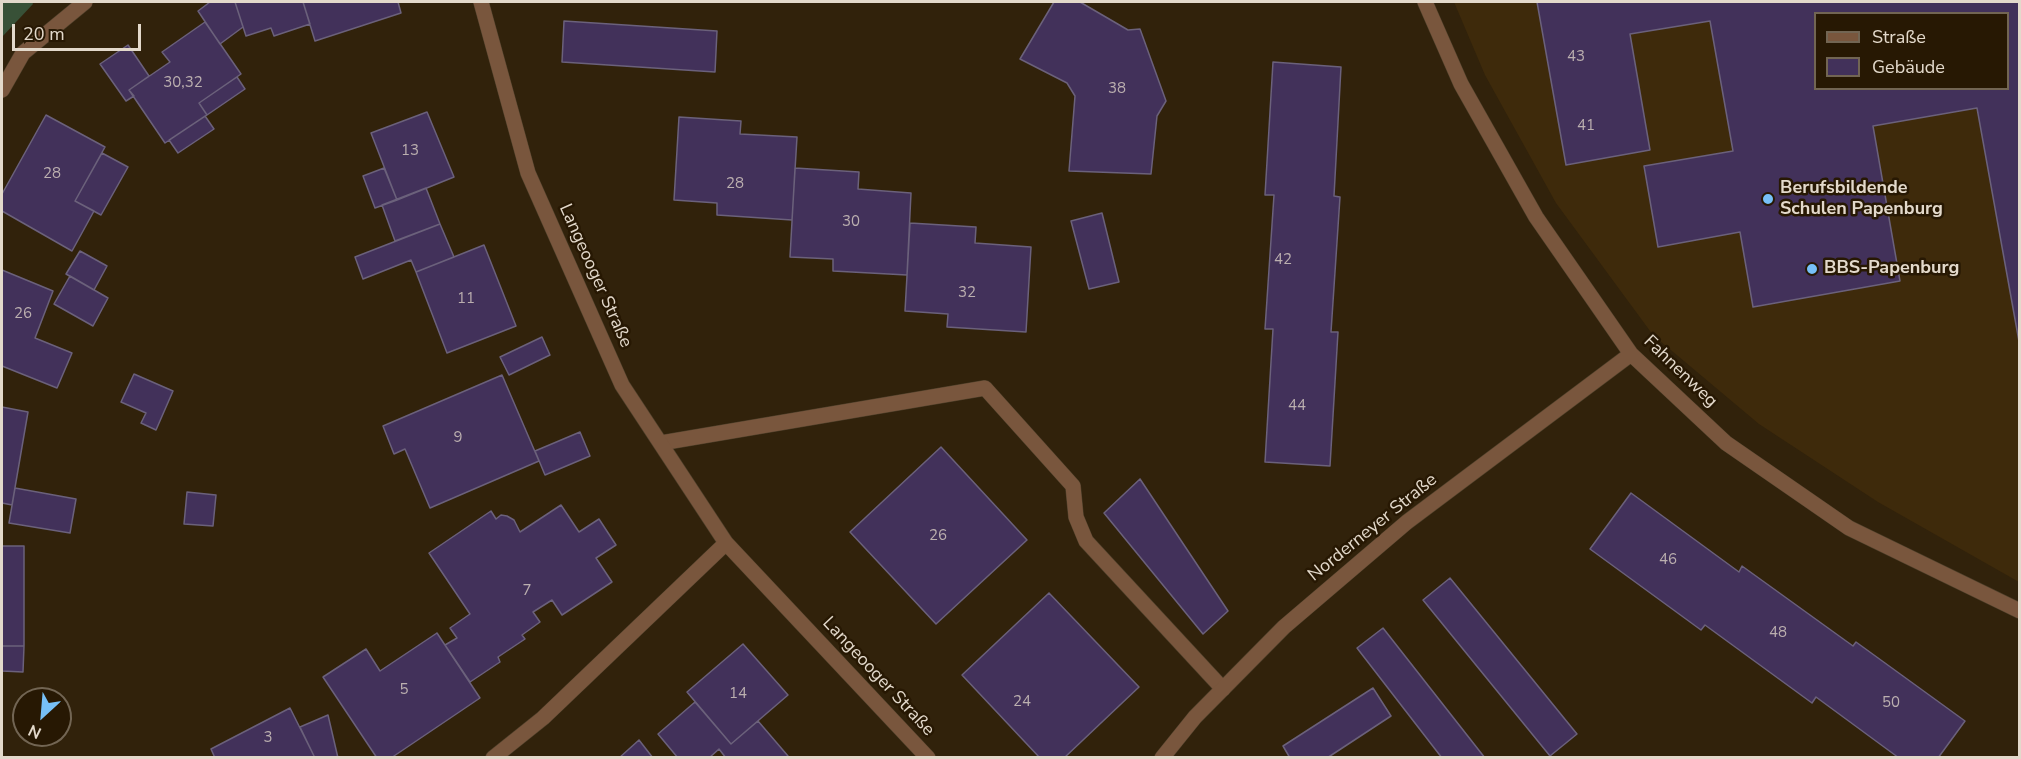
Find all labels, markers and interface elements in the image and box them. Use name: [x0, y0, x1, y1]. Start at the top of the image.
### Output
scale bar: [15, 12, 144, 50]
legend: [1814, 12, 2009, 90]
text: 20 m: [23, 22, 65, 46]
text: Straße: [1872, 25, 1926, 49]
house number: 43: [1567, 48, 1585, 66]
text: Gebäude: [1872, 55, 1945, 79]
house number: 30,32: [163, 74, 203, 92]
house number: 38: [1108, 80, 1126, 98]
house number: 41: [1577, 117, 1595, 135]
house number: 13: [401, 142, 419, 160]
house number: 28: [43, 165, 61, 183]
house number: 28: [726, 175, 744, 193]
place label: Berufsbildende Schulen Papenburg: [1780, 178, 1943, 220]
marker: Berufsbildende Schulen Papenburg: [1761, 192, 1775, 206]
street label: Langeooger Straße: [554, 201, 636, 351]
house number: 30: [842, 213, 860, 231]
house number: 42: [1274, 251, 1292, 269]
place label: BBS-Papenburg: [1824, 258, 1959, 280]
marker: BBS-Papenburg: [1805, 262, 1819, 276]
house number: 32: [958, 284, 976, 302]
house number: 11: [457, 290, 475, 308]
house number: 26: [14, 305, 32, 323]
street label: Fahnenweg: [1639, 331, 1721, 413]
house number: 44: [1288, 397, 1306, 415]
house number: 9: [454, 429, 462, 447]
street label: Norderneyer Straße: [1304, 469, 1442, 587]
house number: 26: [929, 527, 947, 545]
house number: 46: [1659, 551, 1677, 569]
house number: 7: [523, 582, 531, 600]
street label: Langeooger Straße: [817, 613, 939, 741]
house number: 48: [1769, 624, 1787, 642]
house number: 5: [400, 681, 408, 699]
house number: 14: [729, 685, 747, 703]
north arrow: [12, 687, 72, 747]
house number: 24: [1013, 693, 1031, 711]
house number: 50: [1882, 694, 1900, 712]
text: N: [25, 719, 45, 744]
house number: 3: [264, 729, 272, 747]

